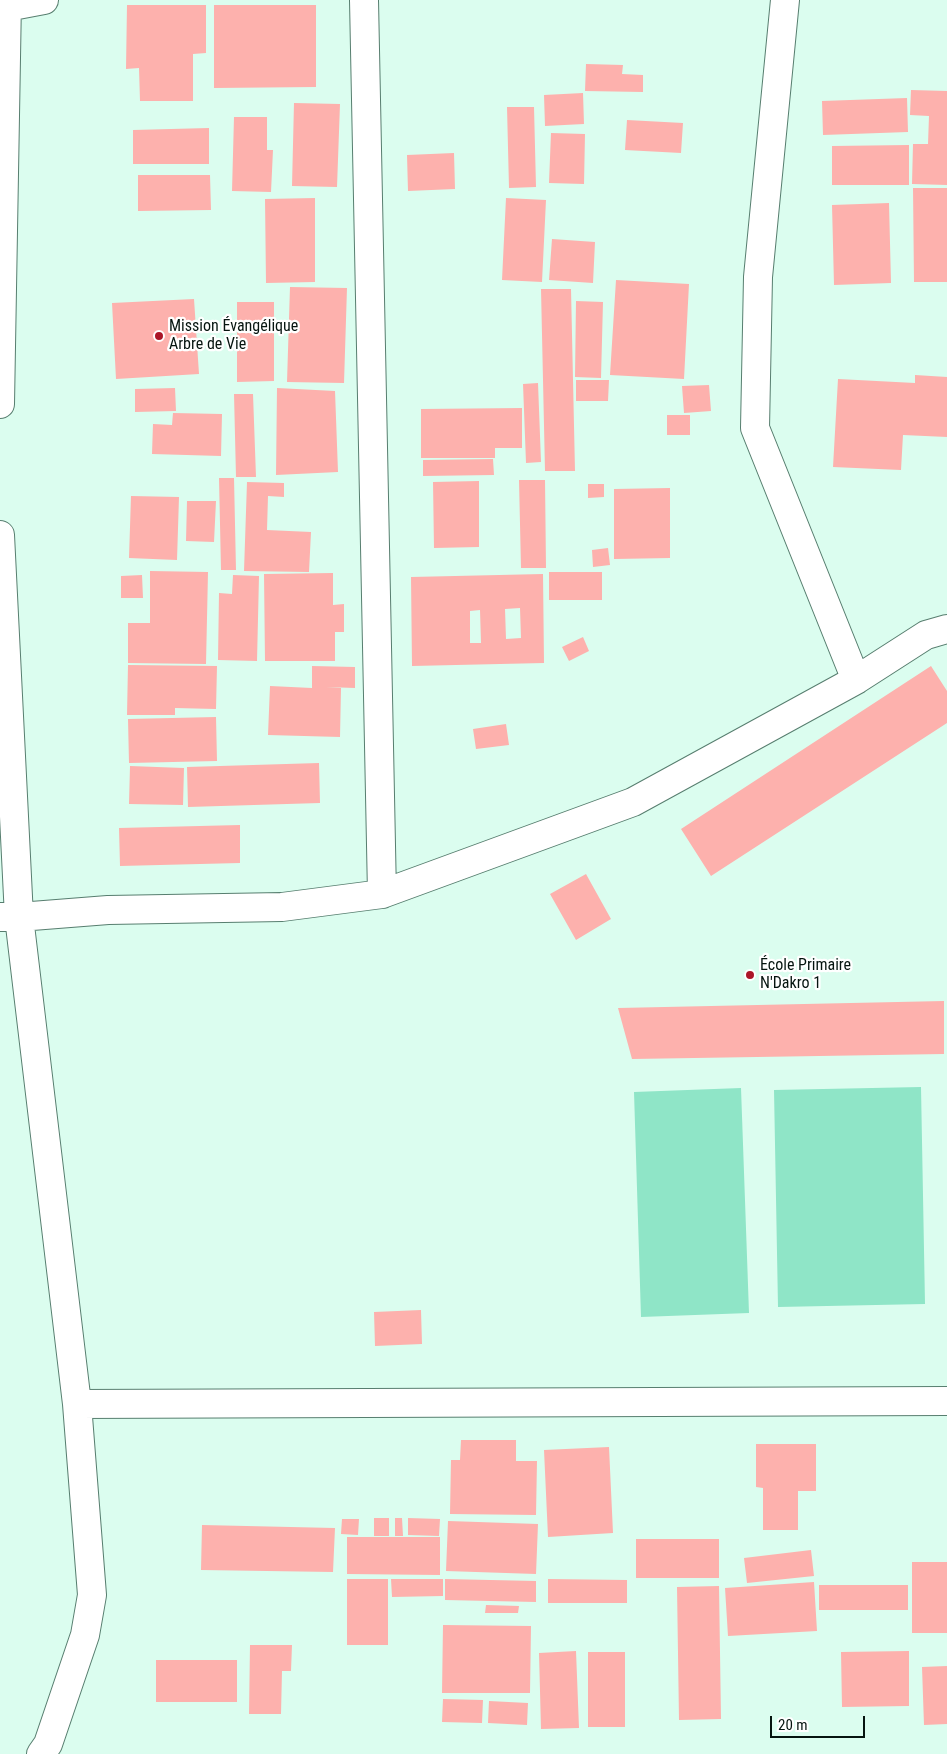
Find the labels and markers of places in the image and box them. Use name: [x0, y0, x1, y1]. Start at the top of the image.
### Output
place label: Mission Évangélique Arbre de Vie: [169, 317, 298, 355]
marker: Mission Évangélique Arbre de Vie: [153, 330, 165, 342]
place label: École Primaire N'Dakro 1: [760, 956, 851, 994]
marker: École Primaire N'Dakro 1: [744, 969, 756, 981]

